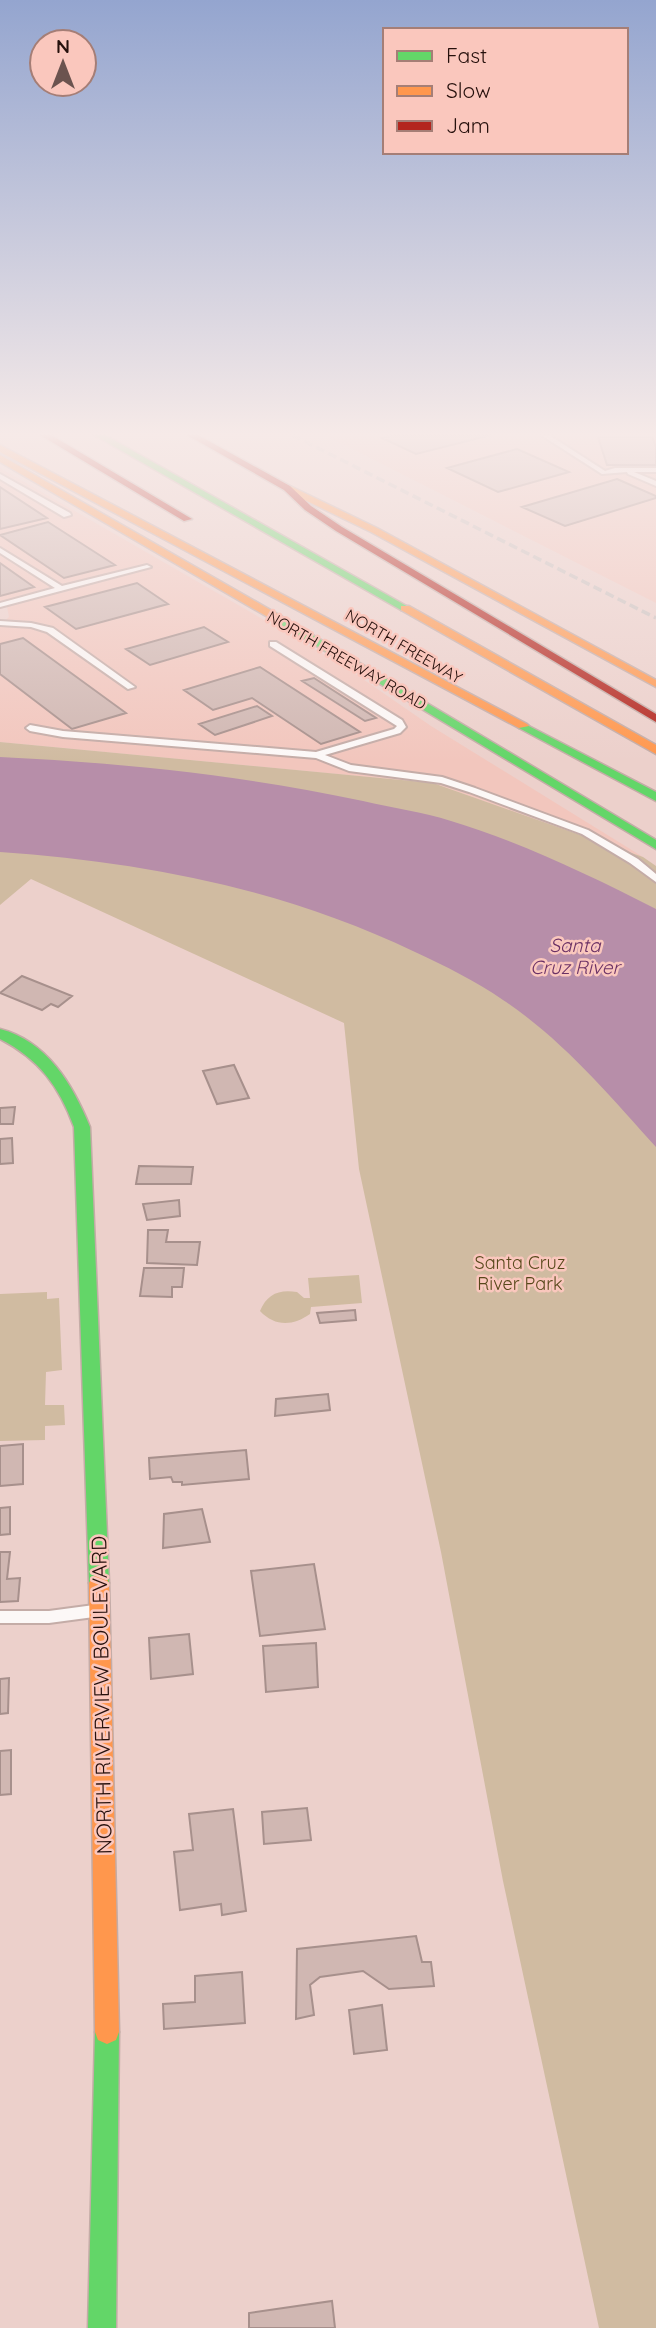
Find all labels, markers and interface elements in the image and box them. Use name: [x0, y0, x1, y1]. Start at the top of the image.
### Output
north arrow: [28, 28, 98, 98]
legend: [383, 28, 628, 154]
text: N: [56, 34, 70, 58]
text: Fast: [446, 42, 487, 68]
text: Slow: [446, 77, 491, 103]
text: Jam: [446, 112, 490, 138]
street label: NORTH FREEWAY: [342, 604, 466, 688]
street label: NORTH FREEWAY ROAD: [264, 606, 430, 714]
water label: Santa Cruz River: [530, 933, 622, 979]
park label: Santa Cruz River Park: [475, 1251, 565, 1295]
street label: NORTH RIVERVIEW BOULEVARD: [85, 1535, 117, 1855]

